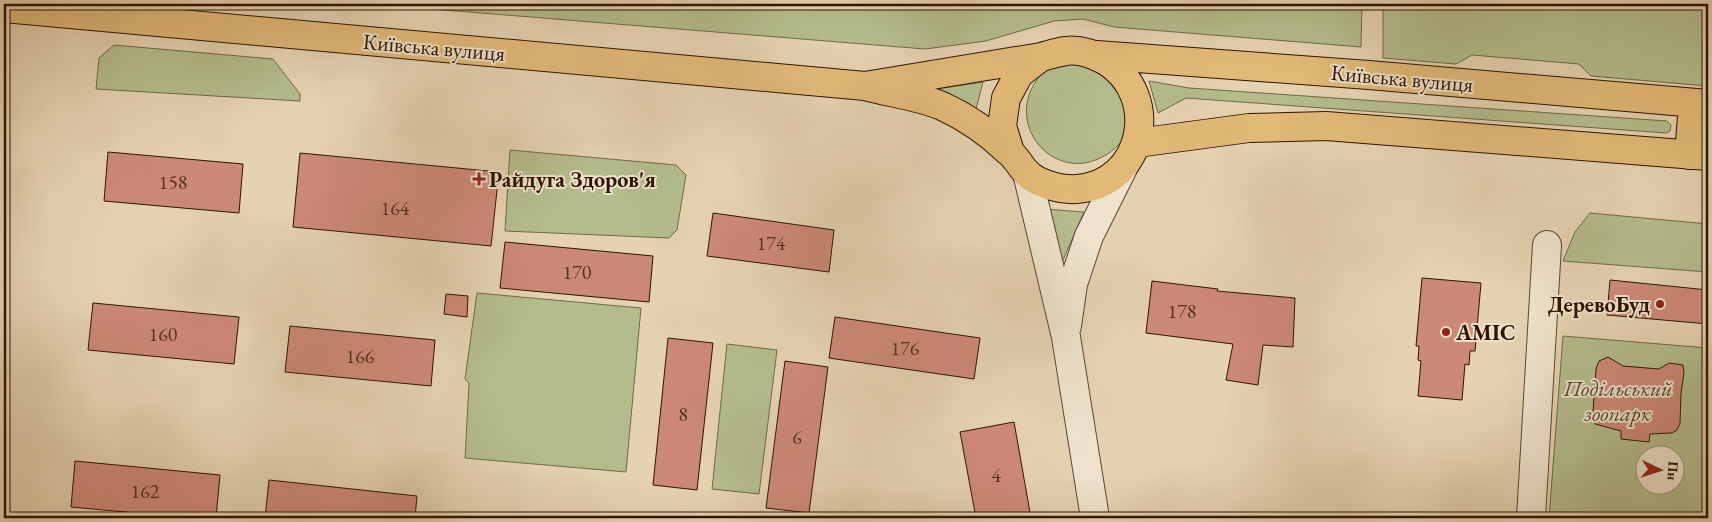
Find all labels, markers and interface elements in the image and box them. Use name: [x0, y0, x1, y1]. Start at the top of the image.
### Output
street label: Київська вулиця: [362, 27, 507, 68]
street label: Київська вулиця: [1330, 58, 1475, 99]
place label: Райдуга Здоров'я: [489, 165, 656, 194]
house number: 158: [159, 169, 187, 195]
marker: Райдуга Здоров'я: [473, 173, 485, 185]
house number: 164: [381, 195, 410, 221]
house number: 174: [757, 230, 786, 256]
house number: 170: [563, 259, 592, 285]
place label: ДеревоБуд: [1548, 290, 1650, 319]
house number: 178: [1168, 298, 1196, 324]
marker: ДеревоБуд: [1654, 298, 1666, 310]
place label: АМІС: [1455, 318, 1516, 347]
house number: 160: [149, 321, 178, 347]
marker: АМІС: [1440, 326, 1452, 338]
house number: 176: [891, 335, 920, 361]
house number: 166: [346, 343, 375, 369]
park label: Подільський зоопарк: [1562, 374, 1673, 428]
house number: 8: [678, 401, 688, 427]
house number: 6: [792, 424, 802, 450]
north arrow: [1634, 444, 1684, 494]
text: Пн: [1663, 461, 1683, 481]
house number: 4: [991, 462, 1001, 488]
house number: 162: [131, 478, 160, 504]

